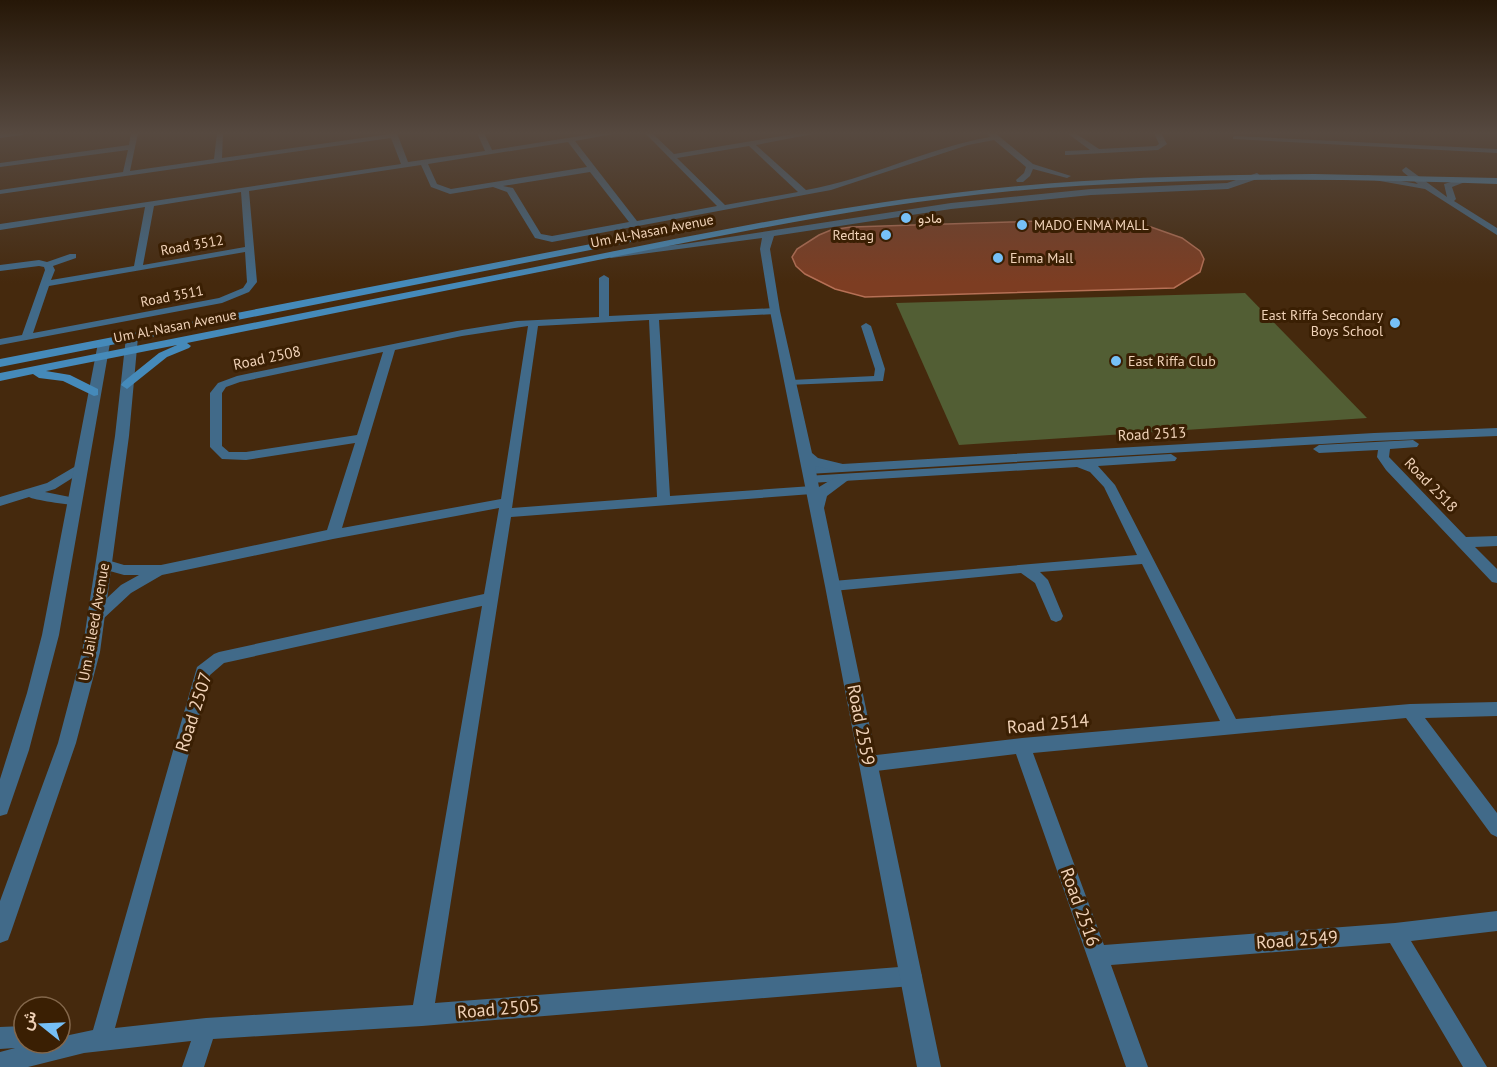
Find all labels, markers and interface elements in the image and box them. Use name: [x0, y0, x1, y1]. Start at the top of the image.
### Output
place label: مادو: [918, 209, 942, 227]
street label: Um Al-Nasan Avenue: [589, 210, 715, 252]
marker: مادو: [899, 211, 913, 225]
place label: MADO ENMA MALL: [1034, 216, 1149, 234]
marker: MADO ENMA MALL: [1015, 218, 1029, 232]
place label: Redtag: [832, 226, 874, 244]
marker: Redtag: [879, 228, 893, 242]
street label: Road 3512: [159, 231, 225, 259]
place label: Enma Mall: [1010, 249, 1073, 267]
marker: Enma Mall: [991, 251, 1005, 265]
street label: Road 3511: [139, 281, 205, 311]
street label: Um Al-Nasan Avenue: [112, 305, 238, 347]
place label: East Riffa Secondary Boys School: [1261, 306, 1383, 340]
marker: East Riffa Secondary Boys School: [1388, 316, 1402, 330]
street label: Road 2508: [231, 341, 302, 374]
place label: East Riffa Club: [1128, 352, 1216, 370]
marker: East Riffa Club: [1109, 354, 1123, 368]
street label: Road 2513: [1117, 422, 1187, 445]
street label: Road 2518: [1401, 453, 1462, 516]
street label: Um Jaileed Avenue: [74, 561, 113, 682]
street label: Road 2507: [170, 669, 217, 754]
street label: Road 2559: [842, 682, 881, 767]
street label: Road 2514: [1006, 708, 1090, 739]
street label: Road 2516: [1056, 864, 1105, 949]
street label: Road 2549: [1255, 925, 1339, 954]
street label: Road 2505: [456, 993, 540, 1024]
north arrow: [12, 995, 72, 1055]
text: ش: [15, 1008, 40, 1033]

